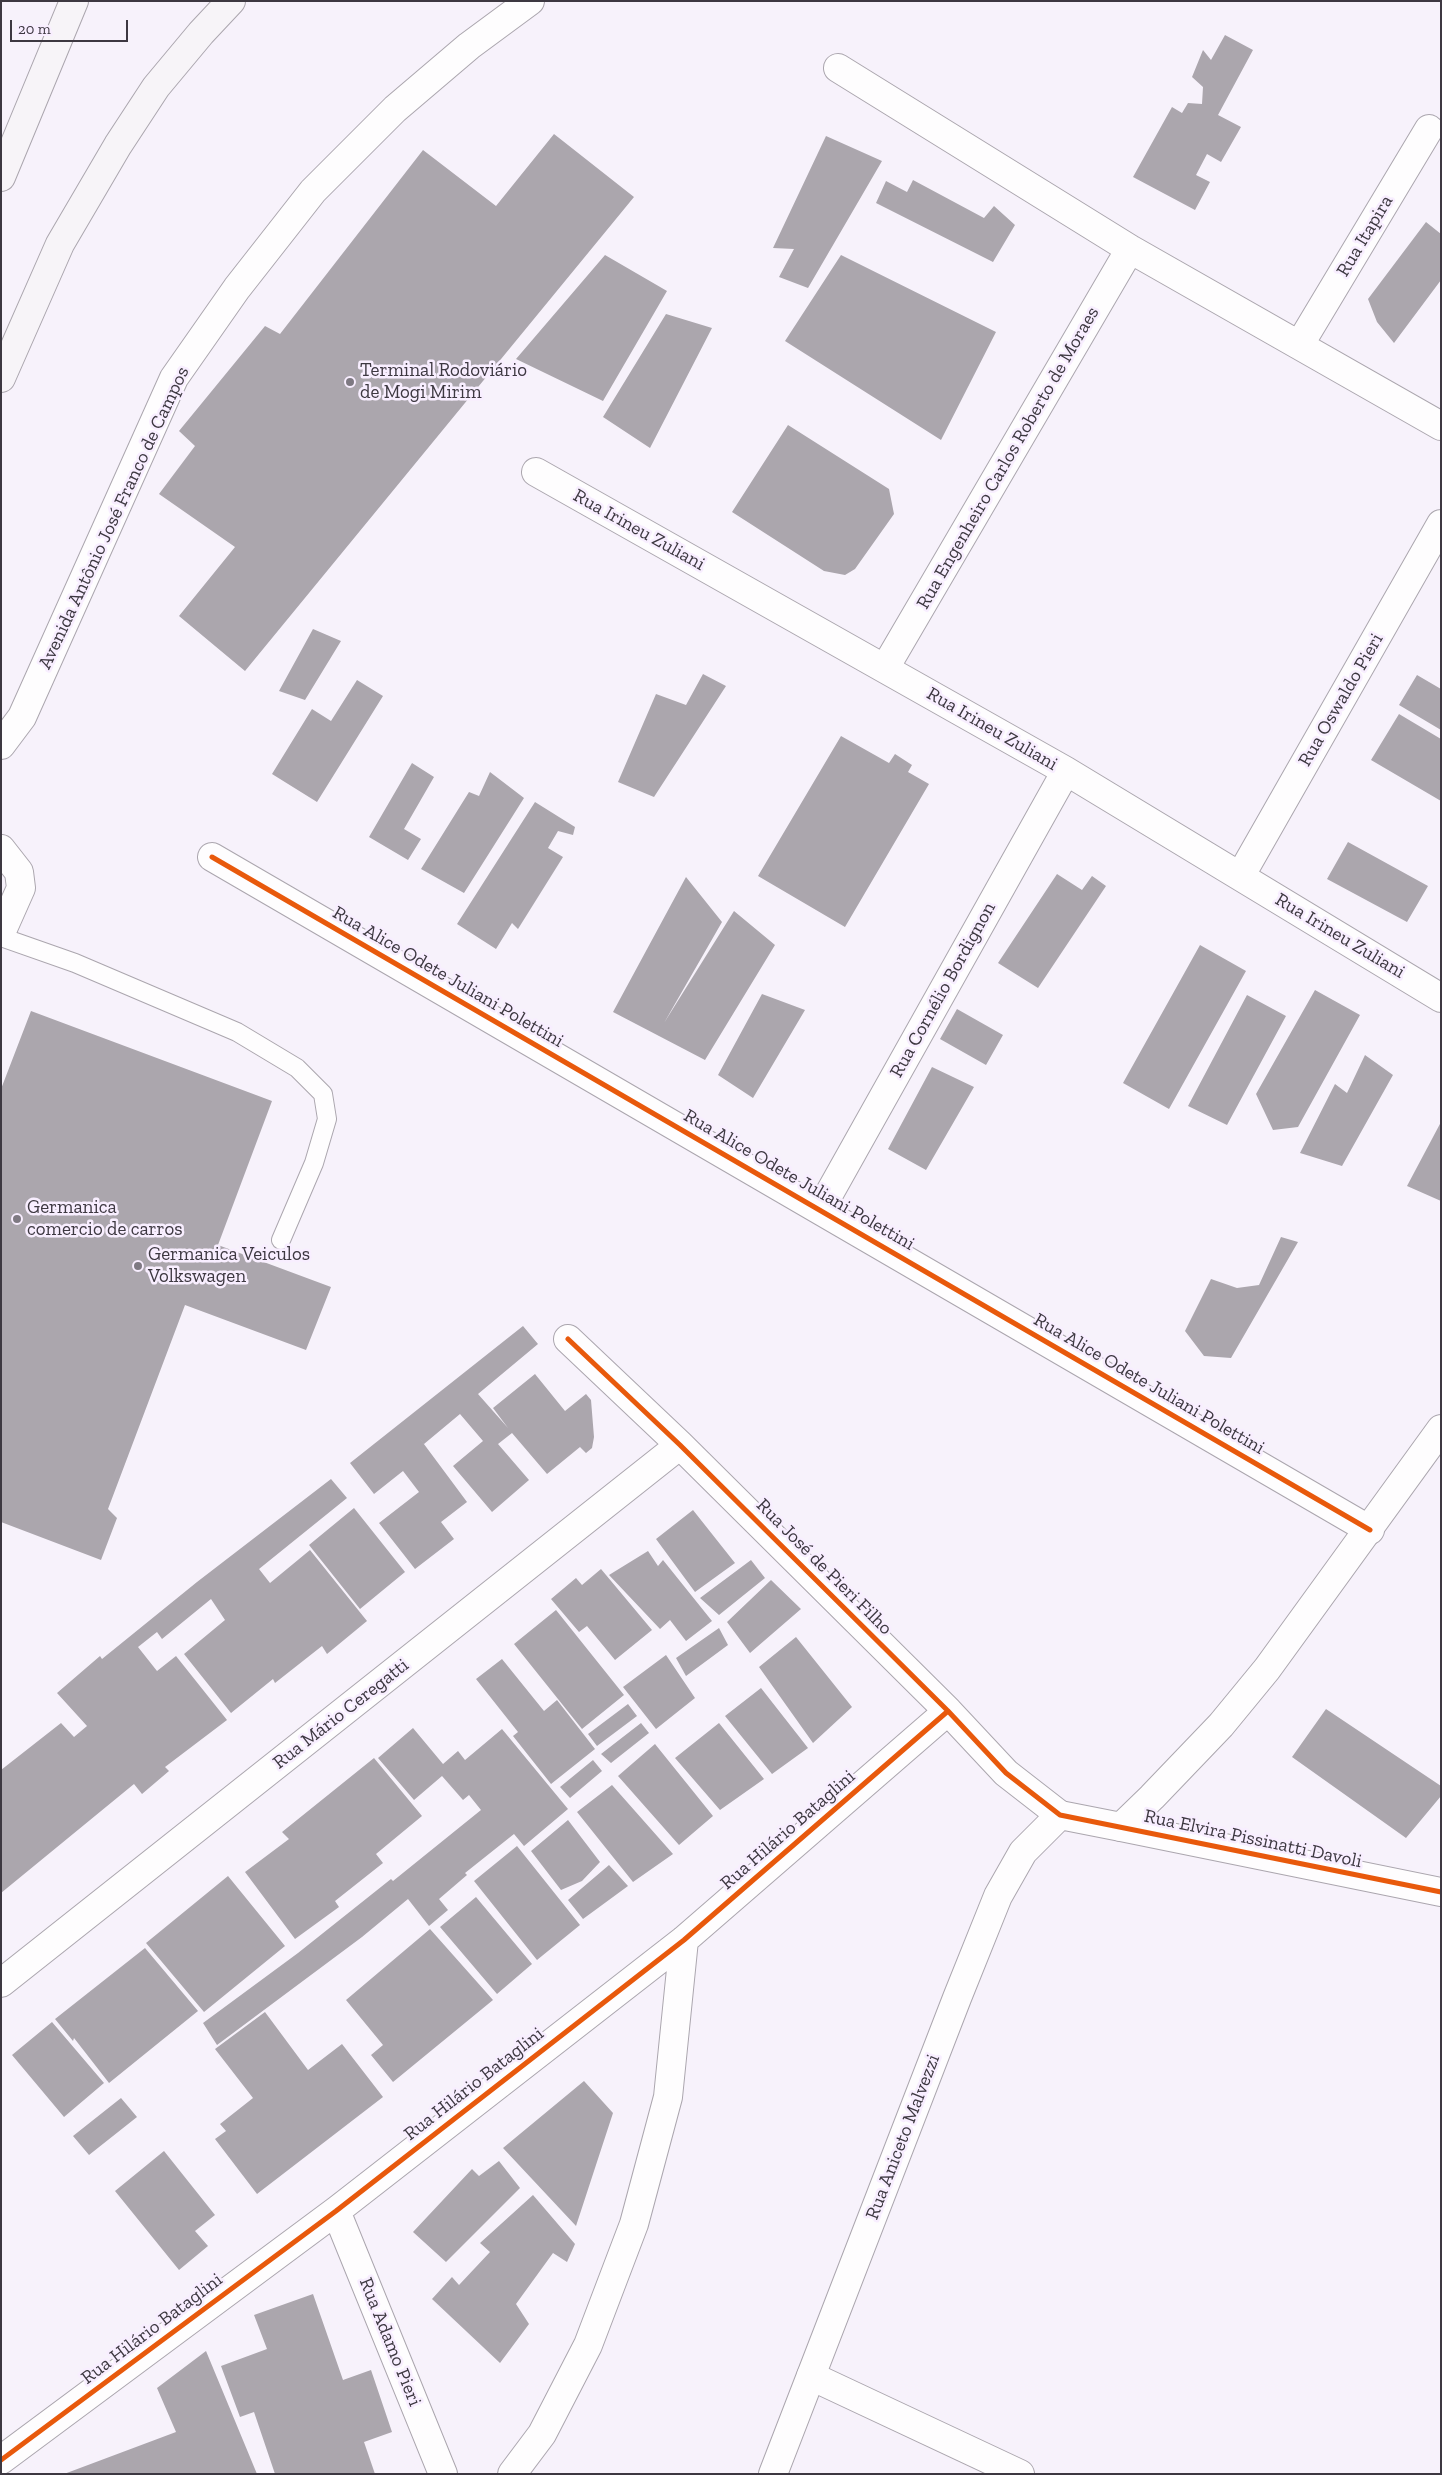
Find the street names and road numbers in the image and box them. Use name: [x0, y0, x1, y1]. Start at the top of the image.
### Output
street label: Rua Itapira: [1332, 191, 1398, 281]
street label: Rua Engenheiro Carlos Roberto de Moraes: [912, 303, 1104, 613]
street label: Avenida Antônio José Franco de Campos: [34, 363, 194, 673]
street label: Rua Irineu Zuliani: [569, 484, 709, 576]
street label: Rua Oswaldo Pieri: [1294, 629, 1388, 771]
street label: Rua Irineu Zuliani: [923, 682, 1061, 776]
street label: Rua Irineu Zuliani: [1271, 888, 1409, 984]
street label: Rua Cornélio Bordignon: [885, 898, 1001, 1082]
street label: Rua Alice Odete Juliani Polettini: [328, 901, 568, 1053]
street label: Rua Alice Odete Juliani Polettini: [679, 1104, 919, 1256]
street label: Rua Alice Odete Juliani Polettini: [1029, 1308, 1269, 1460]
street label: Rua José de Pieri Filho: [751, 1494, 897, 1640]
street label: Rua Mário Ceregatti: [269, 1654, 413, 1774]
street label: Rua Hilário Bataglini: [716, 1765, 860, 1895]
street label: Rua Elvira Pissinatti Davoli: [1142, 1805, 1364, 1873]
street label: Rua Hilário Bataglini: [400, 2022, 548, 2146]
street label: Rua Aniceto Malvezzi: [861, 2051, 945, 2223]
street label: Rua Hilário Bataglini: [77, 2268, 227, 2390]
street label: Rua Adamo Pieri: [354, 2274, 426, 2410]

